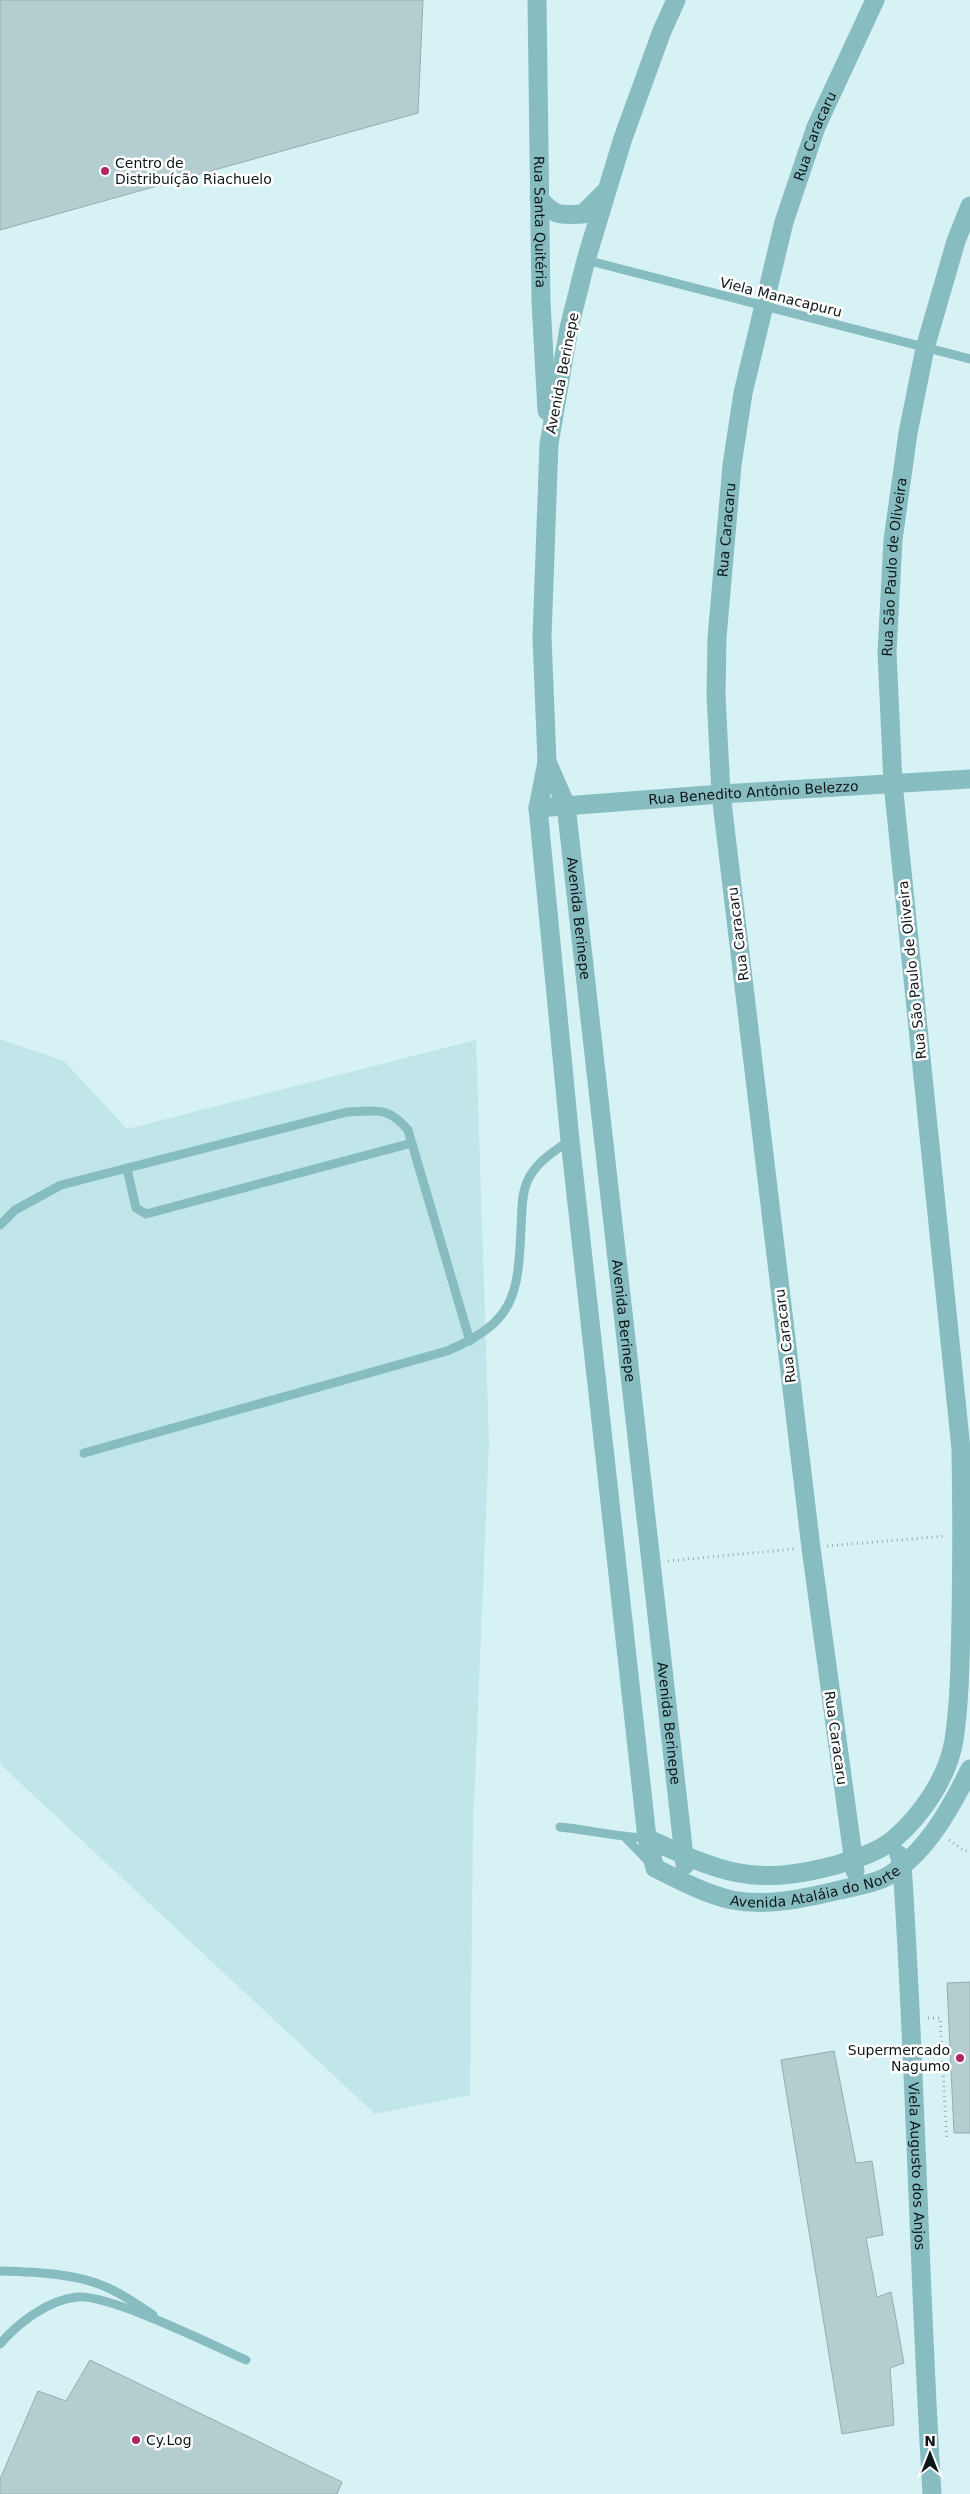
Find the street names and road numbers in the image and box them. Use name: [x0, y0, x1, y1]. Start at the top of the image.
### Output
street label: Rua Caracaru: [790, 89, 839, 183]
street label: Rua Santa Quitéria: [531, 156, 549, 288]
street label: Viela Manacapuru: [718, 274, 844, 320]
street label: Avenida Berinepe: [542, 311, 582, 435]
street label: Rua São Paulo de Oliveira: [879, 476, 910, 657]
street label: Rua Caracaru: [714, 482, 738, 578]
street label: Rua Benedito Antônio Belezzo: [648, 778, 859, 808]
street label: Avenida Berinepe: [564, 856, 594, 980]
street label: Rua São Paulo de Oliveira: [895, 880, 929, 1060]
street label: Rua Caracaru: [724, 886, 752, 982]
street label: Avenida Berinepe: [609, 1259, 639, 1383]
street label: Rua Caracaru: [771, 1288, 799, 1384]
street label: Avenida Berinepe: [654, 1661, 684, 1785]
street label: Rua Caracaru: [821, 1690, 851, 1786]
street label: Avenida Ataláia do Norte: [729, 1862, 903, 1911]
street label: Viela Augusto dos Anjos: [905, 2082, 928, 2250]

